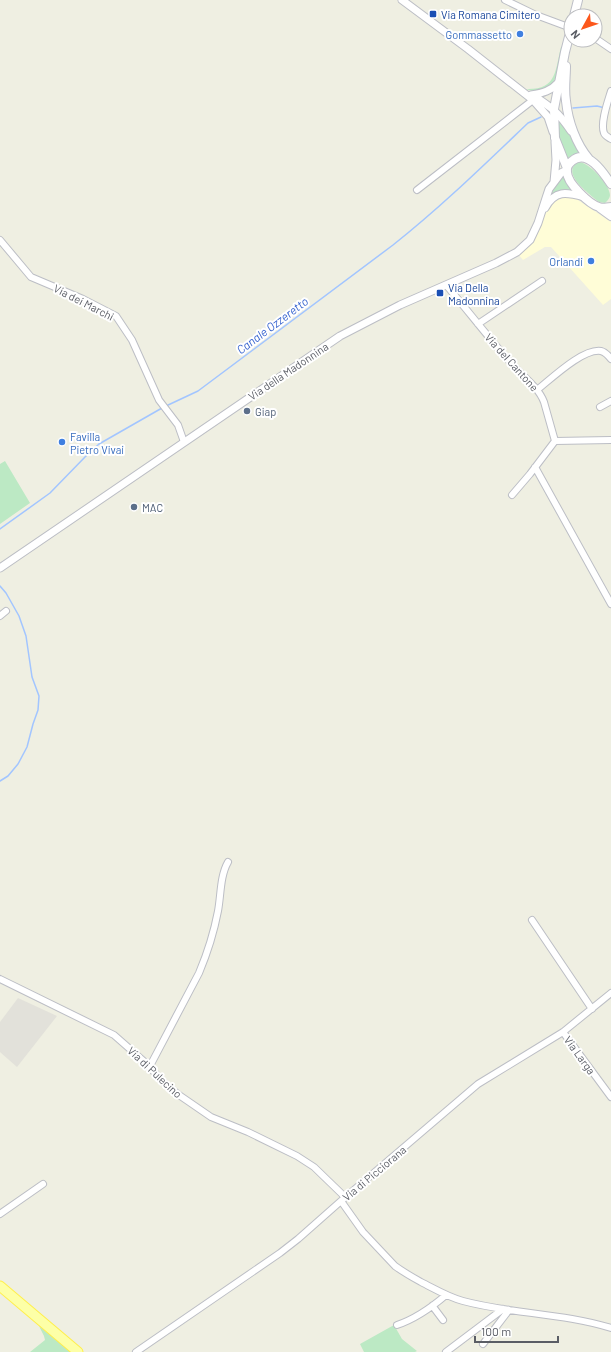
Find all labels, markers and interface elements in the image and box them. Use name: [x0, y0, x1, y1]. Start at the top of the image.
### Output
place label: Via Romana Cimitero: [441, 8, 540, 21]
north arrow: [563, 8, 603, 48]
marker: Via Romana Cimitero: [428, 9, 438, 19]
place label: Gommassetto: [445, 28, 512, 41]
text: N: [568, 28, 582, 42]
marker: Gommassetto: [515, 29, 525, 39]
place label: Orlandi: [549, 255, 583, 268]
marker: Orlandi: [586, 256, 596, 266]
street label: Via dei Marchi: [52, 281, 116, 323]
place label: Via Della Madonnina: [448, 281, 500, 307]
marker: Via Della Madonnina: [435, 288, 445, 298]
water label: Canale Ozzeretto: [233, 294, 311, 356]
street label: Via del Cantone: [483, 330, 541, 394]
street label: Via della Madonnina: [246, 339, 330, 403]
place label: Giap: [255, 405, 276, 418]
marker: Giap: [242, 406, 252, 416]
place label: Favilla Pietro Vivai: [70, 430, 124, 456]
marker: Favilla Pietro Vivai: [57, 437, 67, 447]
place label: MAC: [142, 501, 163, 514]
marker: MAC: [129, 502, 139, 512]
street label: Via Larga: [562, 1033, 598, 1077]
street label: Via di Pulecino: [125, 1044, 185, 1100]
street label: Via di Picciorana: [340, 1143, 408, 1203]
scale bar: [475, 1318, 558, 1344]
text: 100 m: [481, 1324, 511, 1338]

